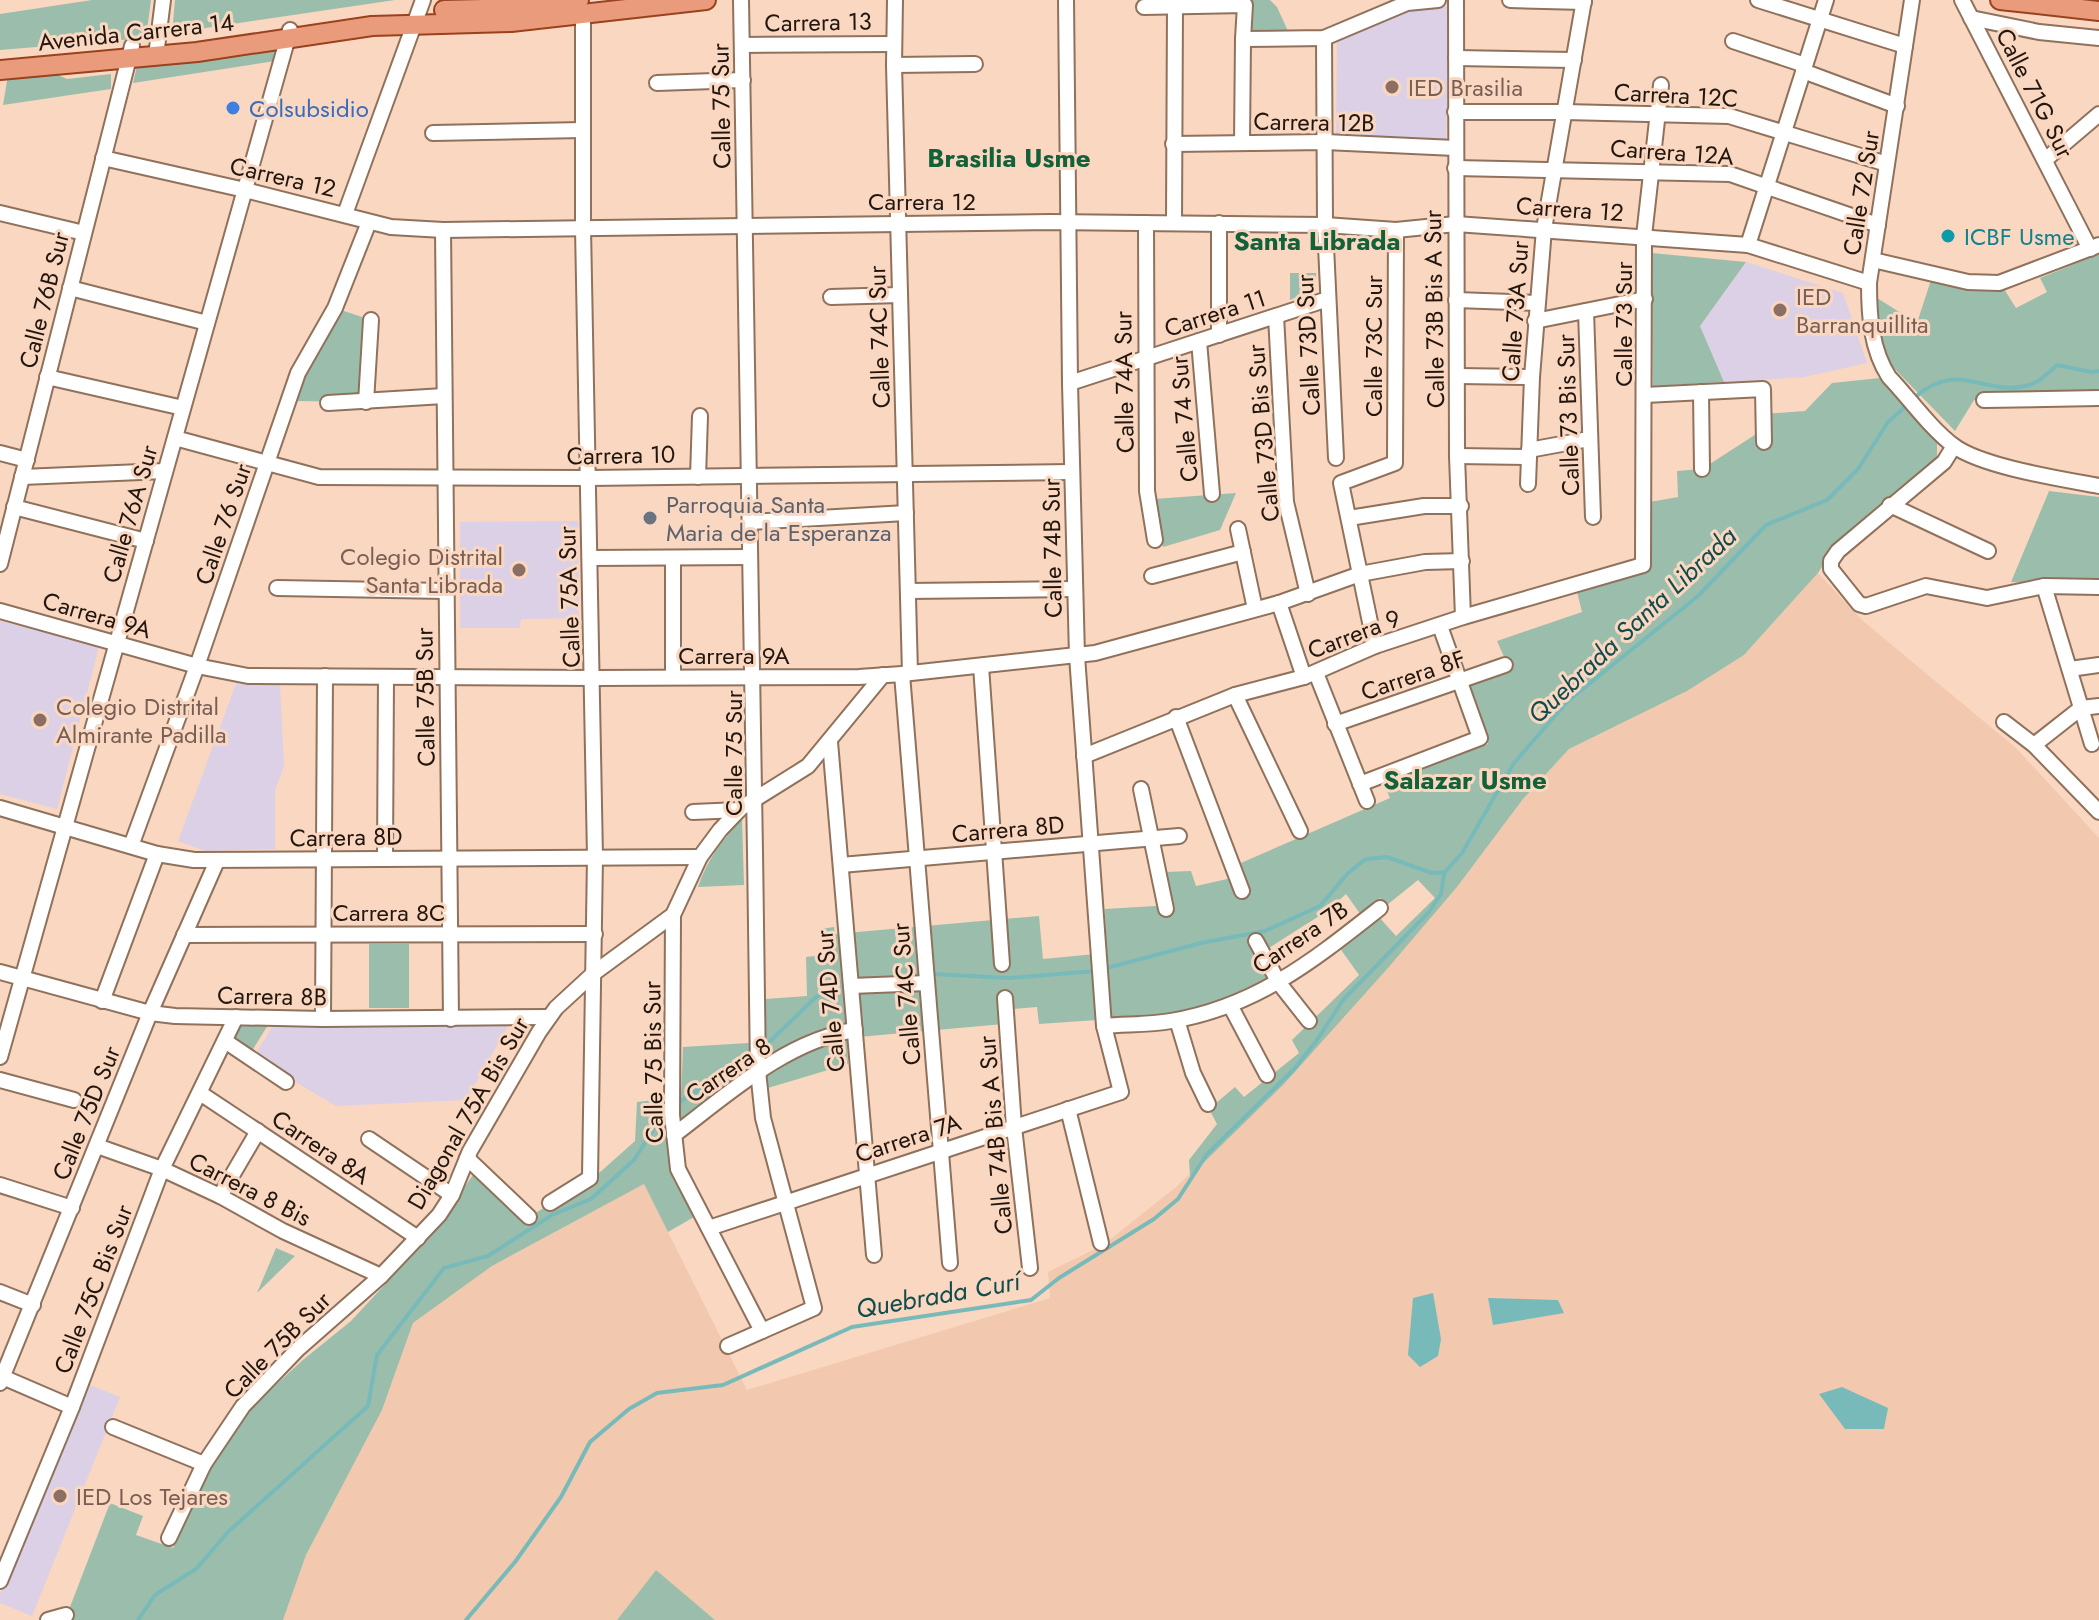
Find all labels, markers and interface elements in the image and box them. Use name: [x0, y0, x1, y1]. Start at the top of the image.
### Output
street label: Avenida Carrera 14: [36, 4, 236, 60]
street label: Carrera 13: [764, 4, 872, 40]
street label: Calle 71G Sur: [1987, 22, 2083, 165]
street label: Calle 75 Sur: [702, 42, 740, 169]
place label: IED Brasilia: [1408, 70, 1523, 105]
street label: Carrera 12C: [1613, 74, 1739, 116]
marker: IED Brasilia: [1383, 78, 1401, 96]
place label: Colsubsidio: [249, 91, 369, 126]
marker: Colsubsidio: [224, 99, 242, 117]
street label: Carrera 12B: [1253, 103, 1375, 141]
street label: Calle 72 Sur: [1834, 127, 1888, 258]
street label: Carrera 12A: [1609, 130, 1735, 174]
district label: Brasilia Usme: [927, 139, 1091, 177]
street label: Carrera 12: [227, 148, 339, 206]
street label: Carrera 12: [868, 184, 976, 219]
street label: Carrera 12: [1515, 188, 1625, 230]
street label: Calle 73B Bis A Sur: [1415, 209, 1453, 409]
place label: ICBF Usme: [1964, 219, 2075, 254]
district label: Santa Librada: [1234, 222, 1401, 260]
street label: Calle 76B Sur: [10, 227, 78, 372]
marker: ICBF Usme: [1939, 227, 1957, 245]
street label: Calle 73A Sur: [1493, 239, 1537, 383]
street label: Calle 73 Sur: [1606, 261, 1641, 387]
street label: Calle 74C Sur: [859, 264, 899, 409]
street label: Calle 73D Sur: [1287, 273, 1329, 417]
street label: Calle 73C Sur: [1356, 274, 1391, 417]
place label: IED Barranquillita: [1796, 279, 1929, 342]
street label: Carrera 11: [1160, 280, 1270, 346]
marker: IED Barranquillita: [1771, 301, 1789, 319]
street label: Calle 74A Sur: [1105, 310, 1143, 453]
street label: Calle 73 Bis Sur: [1548, 333, 1588, 497]
street label: Calle 73D Bis Sur: [1238, 342, 1288, 523]
street label: Calle 74 Sur: [1161, 354, 1207, 483]
street label: Carrera 10: [566, 437, 676, 473]
street label: Calle 76A Sur: [94, 440, 167, 587]
street label: Calle 76 Sur: [186, 458, 260, 589]
street label: Calle 74B Sur: [1033, 477, 1071, 618]
place label: Parroquia Santa Maria de la Esperanza: [666, 487, 892, 550]
marker: Parroquia Santa Maria de la Esperanza: [641, 509, 659, 527]
water label: Quebrada Santa Librada: [1519, 517, 1746, 732]
street label: Calle 75A Sur: [549, 525, 589, 668]
place label: Colegio Distrital Santa Librada: [340, 539, 503, 602]
marker: Colegio Distrital Santa Librada: [510, 561, 528, 579]
street label: Carrera 9A: [39, 583, 156, 647]
street label: Carrera 9: [1302, 600, 1406, 668]
street label: Calle 75B Sur: [406, 626, 444, 767]
street label: Carrera 9A: [678, 638, 790, 673]
street label: Carrera 8F: [1356, 641, 1470, 709]
place label: Colegio Distrital Almirante Padilla: [56, 689, 227, 752]
street label: Calle 75 Sur: [716, 689, 751, 816]
marker: Colegio Distrital Almirante Padilla: [31, 711, 49, 729]
district label: Salazar Usme: [1383, 761, 1547, 799]
street label: Carrera 8D: [950, 807, 1066, 851]
street label: Carrera 8D: [289, 819, 403, 855]
street label: Carrera 7B: [1245, 892, 1355, 982]
street label: Carrera 8C: [333, 895, 445, 930]
street label: Calle 74C Sur: [882, 921, 930, 1067]
street label: Calle 74D Sur: [806, 928, 854, 1074]
street label: Carrera 8B: [217, 978, 327, 1014]
street label: Calle 75 Bis Sur: [634, 980, 672, 1144]
street label: Diagonal 75A Bis Sur: [398, 1009, 538, 1216]
street label: Carrera 8: [678, 1029, 778, 1111]
street label: Calle 74B Bis A Sur: [969, 1033, 1021, 1236]
street label: Calle 75D Sur: [43, 1040, 129, 1185]
street label: Carrera 8A: [265, 1101, 377, 1193]
street label: Carrera 7A: [851, 1104, 966, 1172]
street label: Carrera 8 Bis: [183, 1143, 317, 1235]
street label: Calle 75C Bis Sur: [45, 1199, 142, 1379]
water label: Quebrada Curí: [853, 1261, 1026, 1328]
street label: Calle 75B Sur: [215, 1283, 339, 1407]
place label: IED Los Tejares: [76, 1479, 228, 1514]
marker: IED Los Tejares: [51, 1487, 69, 1505]

